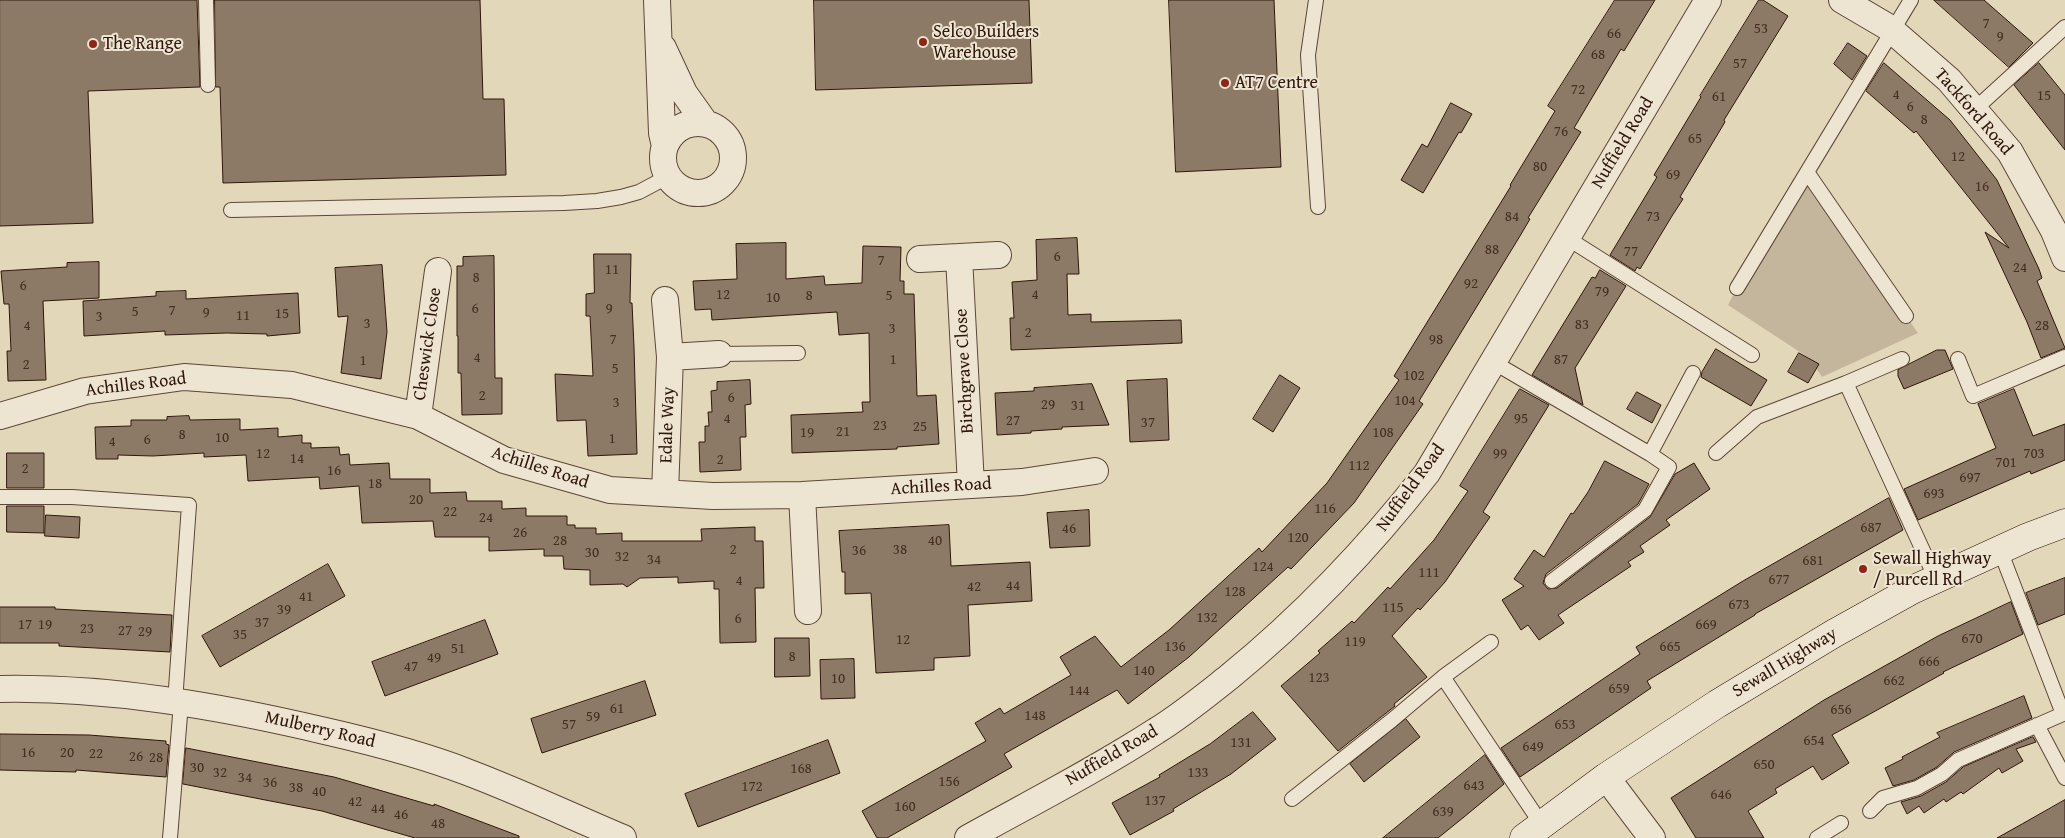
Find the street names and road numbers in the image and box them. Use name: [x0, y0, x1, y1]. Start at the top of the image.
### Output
street label: Tackford Road: [1929, 64, 2017, 160]
street label: Nuffield Road: [1587, 93, 1659, 193]
street label: Cheswick Close: [409, 286, 447, 402]
street label: Birchgrave Close: [951, 308, 979, 434]
street label: Achilles Road: [85, 368, 187, 402]
street label: Edale Way: [656, 386, 680, 464]
street label: Nuffield Road: [1372, 440, 1450, 536]
street label: Achilles Road: [489, 442, 591, 494]
street label: Achilles Road: [890, 474, 992, 500]
street label: Sewall Highway: [1729, 623, 1841, 703]
street label: Mulberry Road: [263, 707, 377, 753]
street label: Nuffield Road: [1062, 721, 1162, 791]

